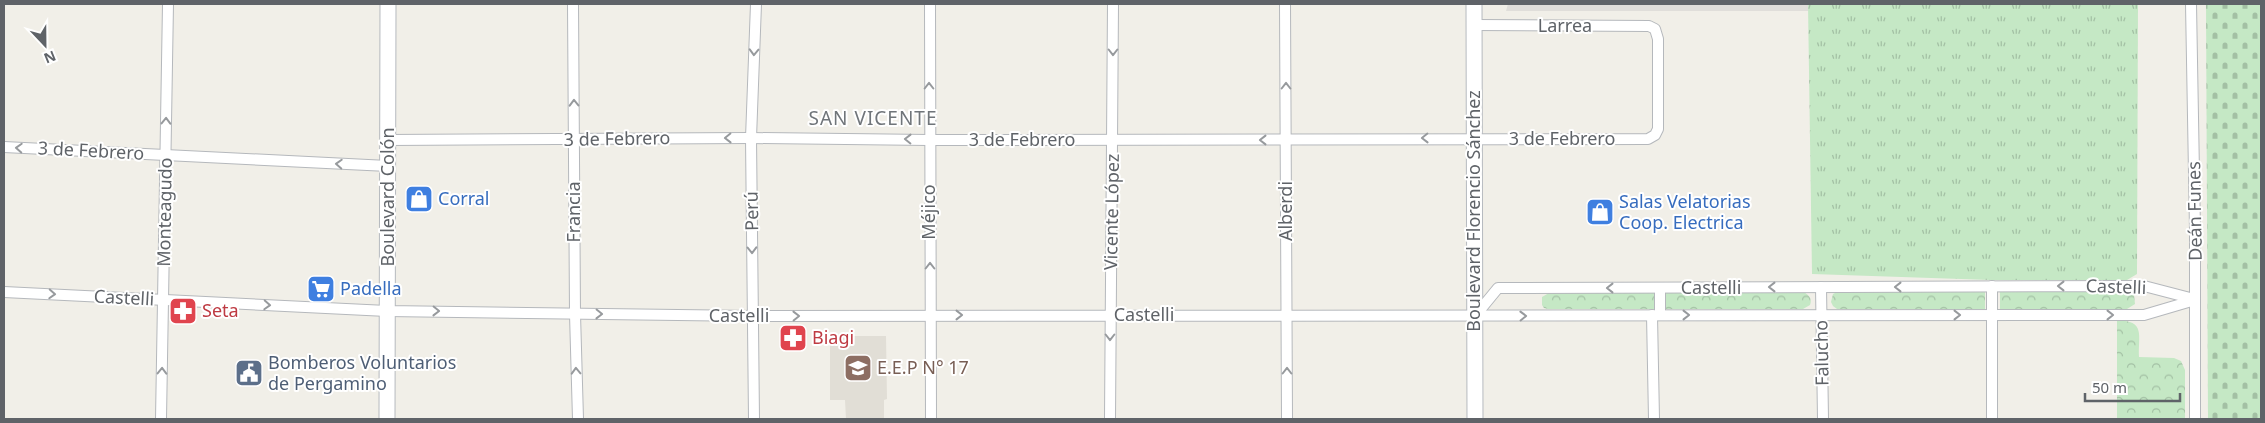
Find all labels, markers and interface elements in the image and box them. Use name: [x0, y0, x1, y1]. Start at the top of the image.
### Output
street label: Larrea: [1538, 13, 1592, 37]
north arrow: [20, 20, 70, 70]
text: N: [41, 47, 59, 68]
one-way arrow: [749, 49, 759, 57]
one-way arrow: [1108, 49, 1118, 57]
one-way arrow: [924, 81, 935, 89]
one-way arrow: [1281, 81, 1291, 89]
street label: Boulevard Florencio Sánchez: [1461, 90, 1485, 332]
one-way arrow: [569, 99, 579, 106]
district label: SAN VICENTE: [809, 105, 937, 131]
one-way arrow: [161, 116, 171, 124]
street label: 3 de Febrero: [563, 125, 671, 151]
street label: 3 de Febrero: [1509, 126, 1615, 150]
street label: Boulevard Colón: [375, 127, 399, 267]
street label: 3 de Febrero: [969, 127, 1075, 151]
one-way arrow: [723, 133, 731, 143]
one-way arrow: [1421, 133, 1428, 143]
one-way arrow: [903, 134, 911, 144]
street label: 3 de Febrero: [37, 135, 145, 165]
one-way arrow: [1258, 135, 1266, 145]
one-way arrow: [15, 142, 23, 153]
street label: Vicente López: [1098, 154, 1124, 270]
street label: Monteagudo: [151, 157, 177, 267]
one-way arrow: [335, 158, 343, 169]
street label: Deán Funes: [2181, 161, 2207, 261]
street label: Francia: [561, 181, 585, 243]
street label: Alberdi: [1273, 181, 1297, 241]
shop icon: Corral: [404, 184, 434, 214]
street label: Méjico: [916, 184, 940, 240]
place label: Corral: [438, 186, 490, 210]
place label: Salas Velatorias Coop. Electrica: [1619, 189, 1751, 234]
street label: Perú: [739, 191, 763, 231]
shop icon: Salas Velatorias Coop. Electrica: [1585, 197, 1615, 227]
one-way arrow: [747, 246, 757, 254]
one-way arrow: [925, 261, 935, 269]
street label: Castelli: [2085, 273, 2147, 299]
supermarket icon: Padella: [306, 274, 336, 304]
street label: Castelli: [1681, 275, 1741, 299]
place label: Padella: [340, 276, 402, 300]
one-way arrow: [2057, 281, 2064, 291]
one-way arrow: [1768, 282, 1776, 292]
one-way arrow: [1894, 282, 1902, 292]
street label: Castelli: [93, 283, 155, 311]
one-way arrow: [1605, 283, 1613, 293]
one-way arrow: [49, 289, 57, 300]
pharmacy icon: Seta: [168, 296, 198, 326]
place label: Seta: [202, 298, 239, 322]
one-way arrow: [263, 300, 271, 311]
street label: Castelli: [1114, 302, 1174, 326]
street label: Castelli: [709, 303, 769, 327]
one-way arrow: [432, 306, 440, 317]
one-way arrow: [595, 309, 603, 319]
one-way arrow: [955, 310, 963, 320]
one-way arrow: [1682, 310, 1690, 320]
one-way arrow: [1954, 310, 1962, 320]
one-way arrow: [2107, 310, 2115, 320]
one-way arrow: [792, 311, 800, 321]
one-way arrow: [1520, 311, 1528, 321]
street label: Falucho: [1808, 320, 1834, 386]
pharmacy icon: Biagi: [778, 323, 808, 353]
place label: Biagi: [812, 325, 854, 349]
one-way arrow: [1105, 334, 1115, 342]
place label: Bomberos Voluntarios de Pergamino: [268, 350, 456, 395]
school or university icon: E.E.P N° 17: [843, 353, 873, 383]
place label: E.E.P N° 17: [877, 355, 969, 379]
public building icon: Bomberos Voluntarios de Pergamino: [234, 358, 264, 388]
one-way arrow: [157, 366, 167, 374]
one-way arrow: [571, 366, 581, 374]
one-way arrow: [1282, 366, 1292, 374]
scale bar: [2085, 370, 2180, 402]
text: 50 m: [2092, 377, 2127, 397]

